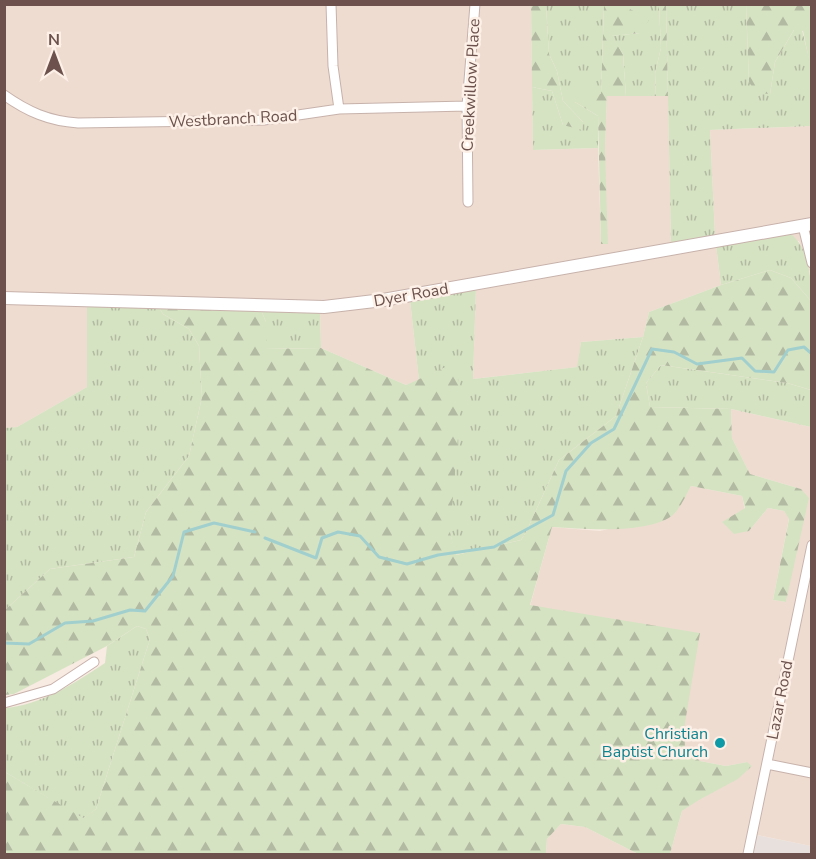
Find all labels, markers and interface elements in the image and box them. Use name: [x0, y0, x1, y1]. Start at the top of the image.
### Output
street label: Creekwillow Place: [457, 18, 485, 152]
north arrow: [24, 24, 84, 84]
text: N: [48, 29, 60, 51]
street label: Westbranch Road: [168, 105, 298, 133]
street label: Dyer Road: [372, 278, 450, 312]
street label: Lazar Road: [762, 659, 798, 741]
place label: Christian Baptist Church: [602, 723, 708, 763]
marker: Christian Baptist Church: [713, 736, 727, 750]

